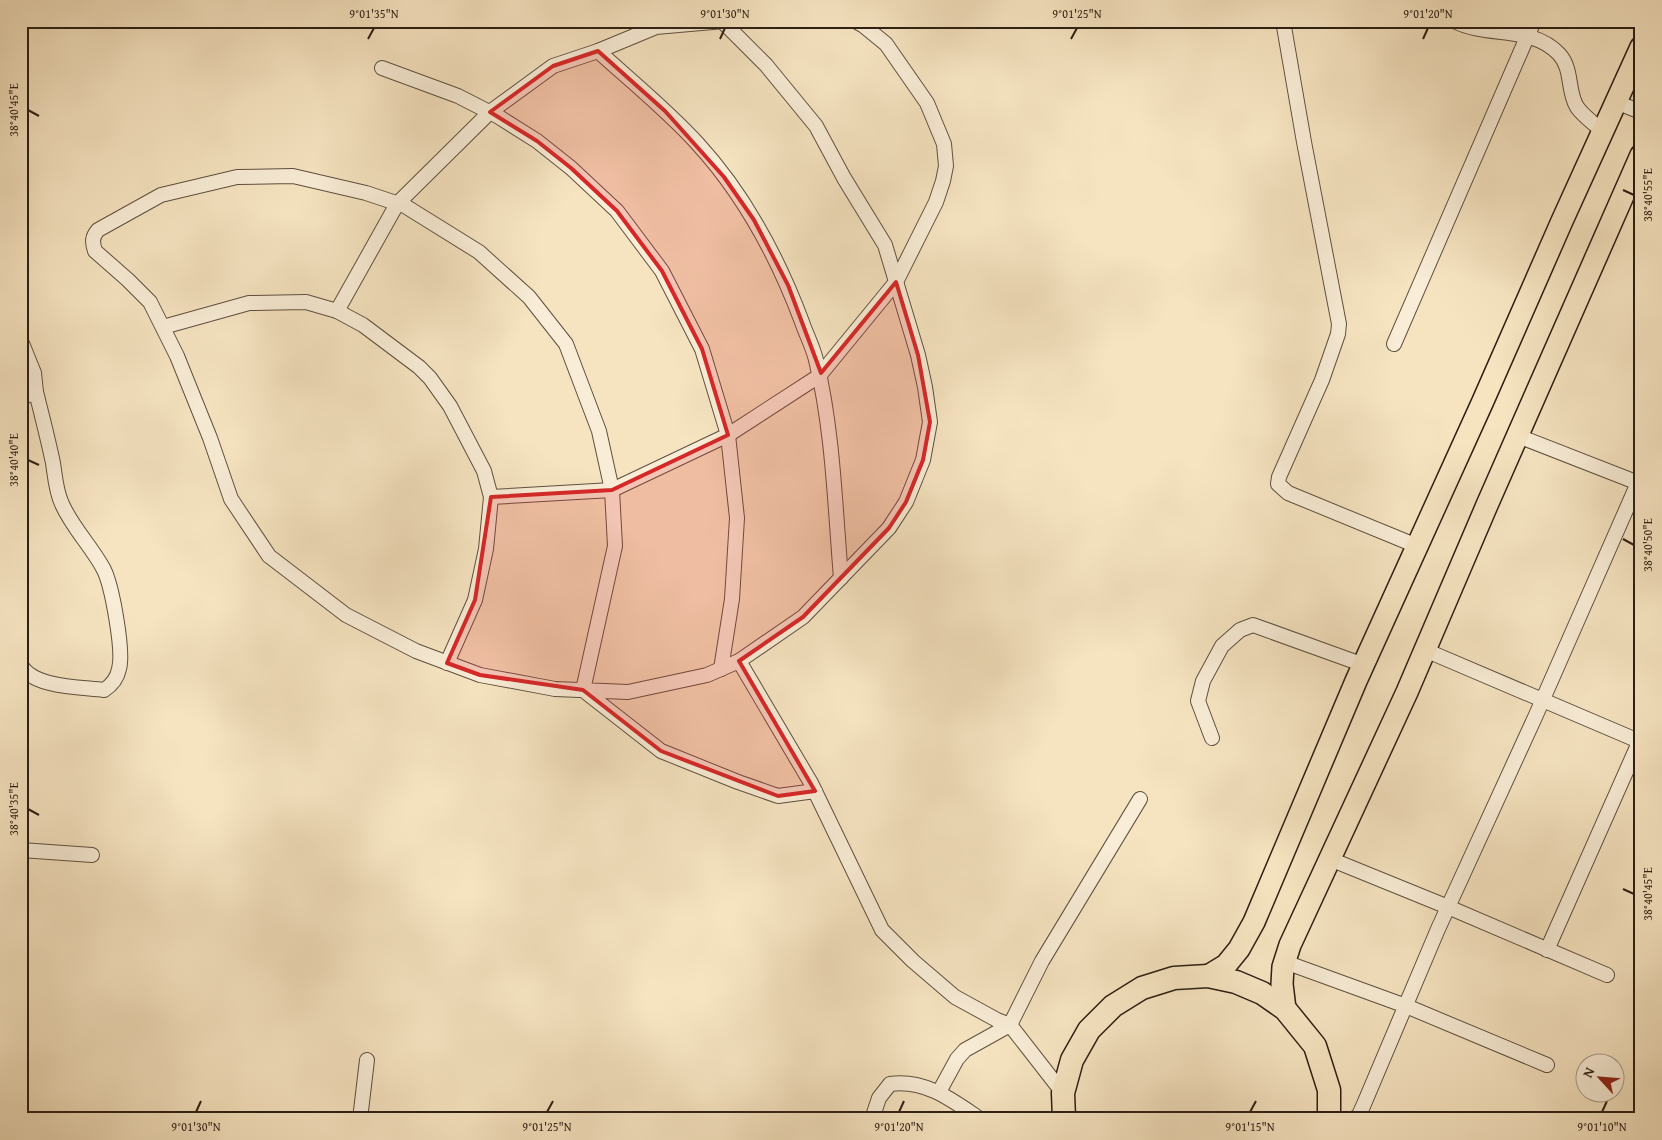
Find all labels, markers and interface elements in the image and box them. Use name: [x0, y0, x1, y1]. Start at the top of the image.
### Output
text: 9°01'35"N: [349, 5, 399, 22]
text: 9°01'30"N: [700, 5, 750, 22]
text: 9°01'25"N: [1052, 5, 1102, 22]
text: 9°01'20"N: [1403, 5, 1453, 22]
text: 38°40'45"E: [5, 83, 22, 137]
text: 38°40'55"E: [1639, 168, 1656, 222]
text: 38°40'40"E: [5, 433, 22, 487]
text: 38°40'50"E: [1639, 518, 1656, 572]
text: 38°40'35"E: [5, 782, 22, 836]
text: 38°40'45"E: [1639, 867, 1656, 921]
north arrow: [1574, 1052, 1624, 1102]
text: N: [1577, 1063, 1600, 1081]
text: 9°01'30"N: [171, 1118, 221, 1135]
text: 9°01'25"N: [522, 1118, 572, 1135]
text: 9°01'20"N: [874, 1118, 924, 1135]
text: 9°01'15"N: [1225, 1118, 1275, 1135]
text: 9°01'10"N: [1577, 1118, 1627, 1135]

